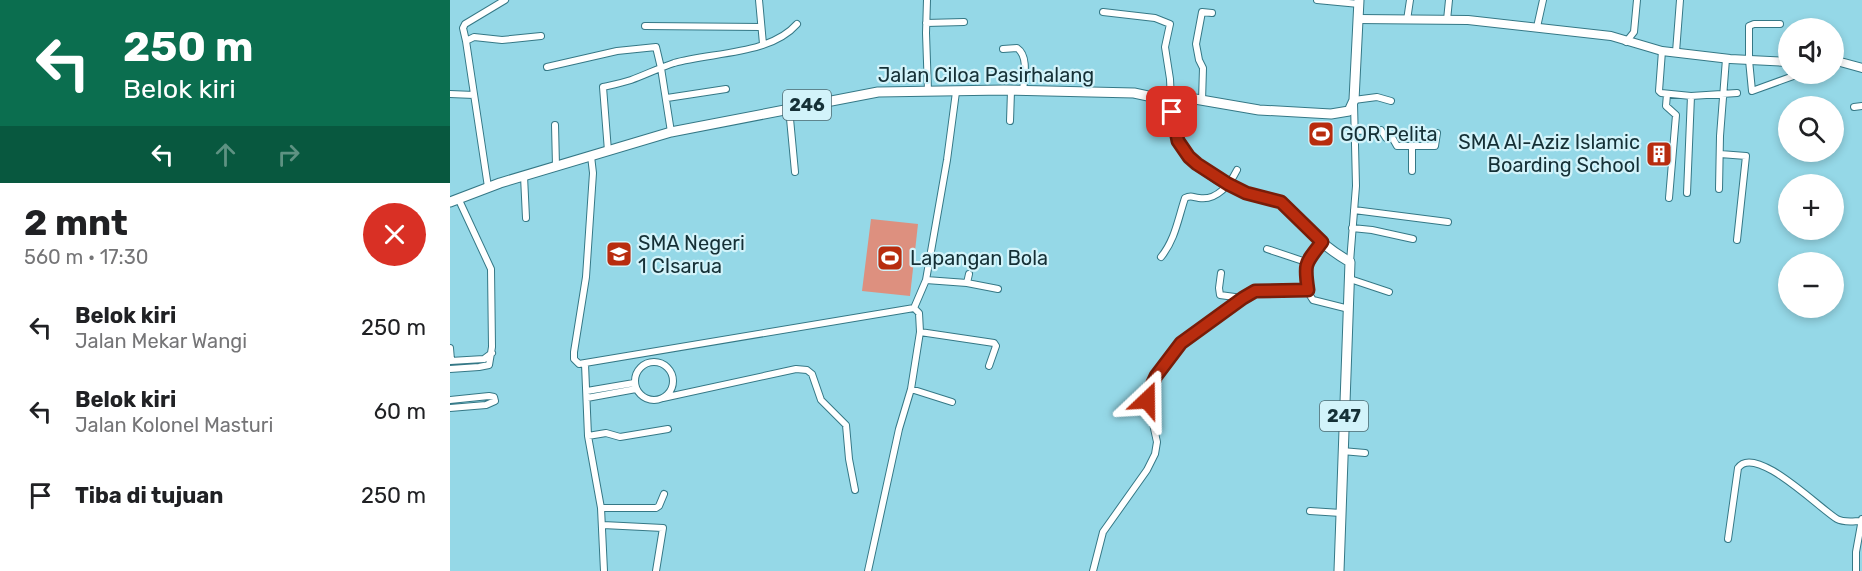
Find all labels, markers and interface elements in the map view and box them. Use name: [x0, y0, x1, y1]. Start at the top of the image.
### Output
map controls: [1778, 18, 1844, 318]
button: sound: [1778, 18, 1844, 84]
text: 250 m: [123, 22, 253, 72]
icon: left: [24, 24, 102, 102]
street label: Jalan Ciloa Pasirhalang: [878, 63, 1094, 87]
text: Belok kiri: [123, 73, 236, 105]
pin: [1146, 86, 1197, 137]
road number: 246: [783, 90, 831, 120]
icon: arrive: [1155, 95, 1188, 128]
button: search: [1778, 96, 1844, 162]
sports icon: GOR Pelita: [1306, 119, 1336, 149]
place label: GOR Pelita: [1340, 122, 1438, 146]
place label: SMA Al-Aziz Islamic Boarding School: [1458, 130, 1640, 177]
icon: left: [146, 138, 179, 171]
icon: ahead: [209, 138, 242, 171]
icon: right: [272, 138, 305, 171]
building icon: SMA Al-Aziz Islamic Boarding School: [1644, 139, 1674, 169]
button: +: [1778, 174, 1844, 240]
text: 2 mnt: [24, 201, 128, 244]
button: close: [363, 203, 426, 266]
place label: SMA Negeri 1 CIsarua: [638, 231, 745, 278]
school or university icon: SMA Negeri 1 CIsarua: [604, 239, 634, 269]
sports icon: Lapangan Bola: [875, 243, 905, 273]
text: 560 m · 17:30: [24, 245, 148, 269]
place label: Lapangan Bola: [910, 246, 1048, 270]
button: −: [1778, 252, 1844, 318]
text: Belok kiri: [75, 302, 176, 329]
icon: left: [24, 311, 57, 344]
text: 250 m: [361, 314, 426, 341]
text: Jalan Mekar Wangi: [75, 329, 247, 353]
position arrow: [1115, 368, 1179, 432]
text: Belok kiri: [75, 386, 176, 413]
icon: left: [24, 395, 57, 428]
text: 60 m: [374, 398, 426, 425]
road number: 247: [1320, 401, 1368, 431]
text: Jalan Kolonel Masturi: [75, 413, 273, 437]
icon: arrive: [24, 479, 57, 512]
text: Tiba di tujuan: [75, 482, 223, 509]
text: 250 m: [361, 482, 426, 509]

